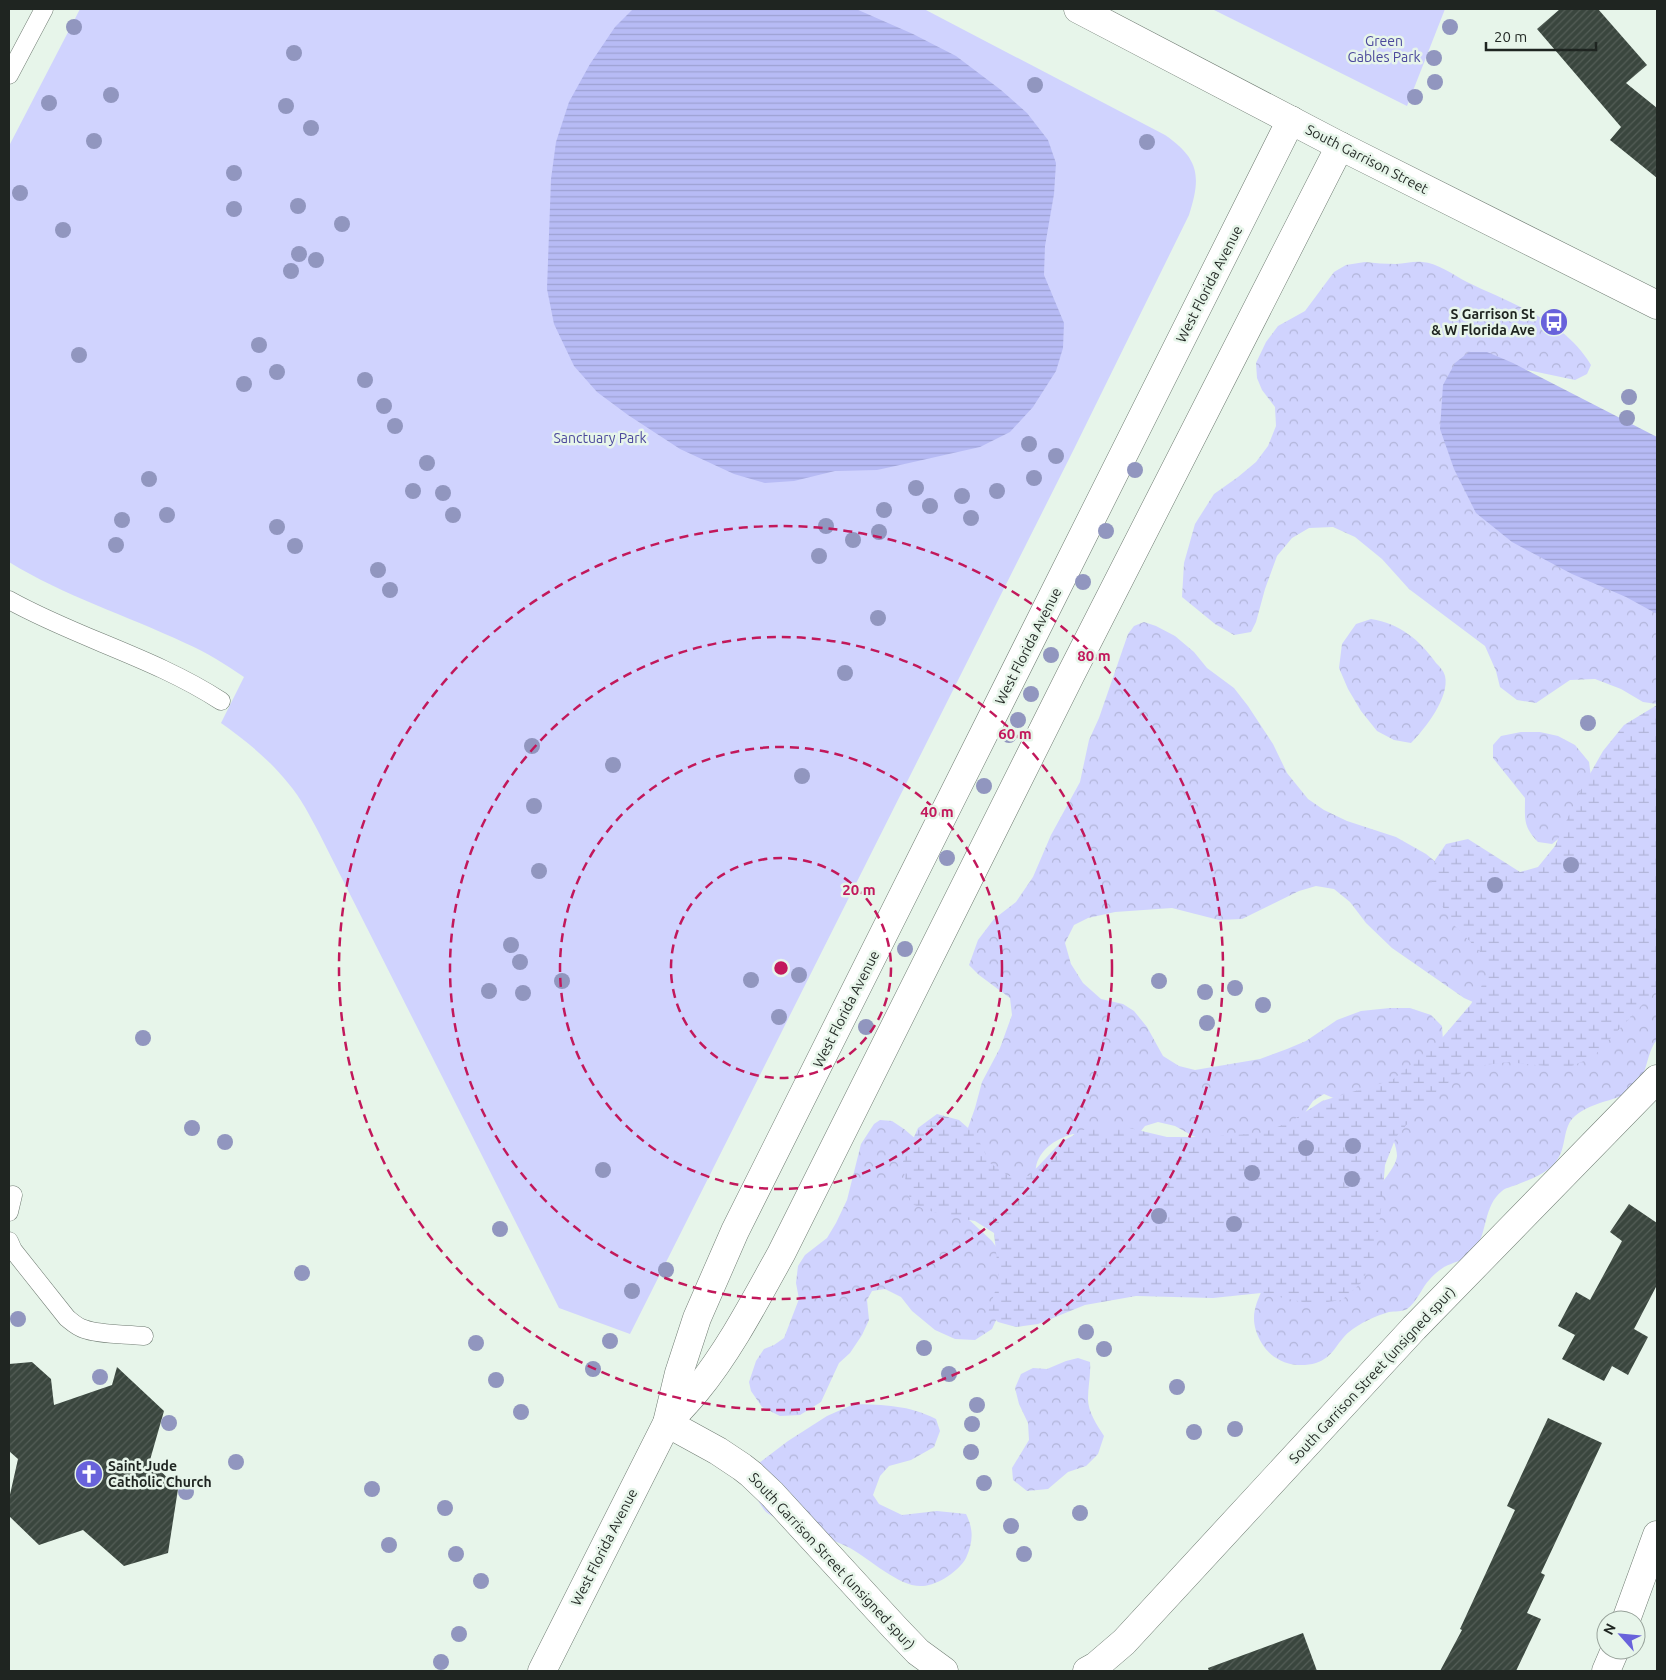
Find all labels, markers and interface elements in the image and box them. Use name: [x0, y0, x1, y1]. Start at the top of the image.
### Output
scale bar: [1486, 20, 1596, 52]
text: 20 m: [1494, 28, 1527, 45]
park label: Green Gables Park: [1347, 33, 1421, 65]
street label: South Garrison Street: [1303, 121, 1431, 197]
street label: West Florida Avenue: [1173, 223, 1245, 345]
place label: S Garrison St & W Florida Ave: [1431, 306, 1535, 338]
bus stop icon: S Garrison St & W Florida Ave: [1539, 307, 1569, 337]
park label: Sanctuary Park: [553, 430, 647, 446]
street label: West Florida Avenue: [992, 585, 1064, 707]
text: 80 m: [1077, 647, 1111, 664]
text: 60 m: [998, 725, 1032, 742]
text: 40 m: [920, 803, 954, 820]
text: 20 m: [842, 881, 876, 898]
street label: West Florida Avenue: [810, 948, 882, 1070]
centre of rings: [772, 959, 790, 977]
street label: South Garrison Street (unsigned spur): [1286, 1283, 1458, 1467]
place label: Saint Jude Catholic Church: [108, 1458, 212, 1490]
church icon: Saint Jude Catholic Church: [74, 1459, 104, 1489]
street label: South Garrison Street (unsigned spur): [746, 1469, 918, 1653]
street label: West Florida Avenue: [568, 1486, 640, 1608]
north arrow: [1596, 1610, 1646, 1660]
text: N: [1600, 1621, 1619, 1637]

